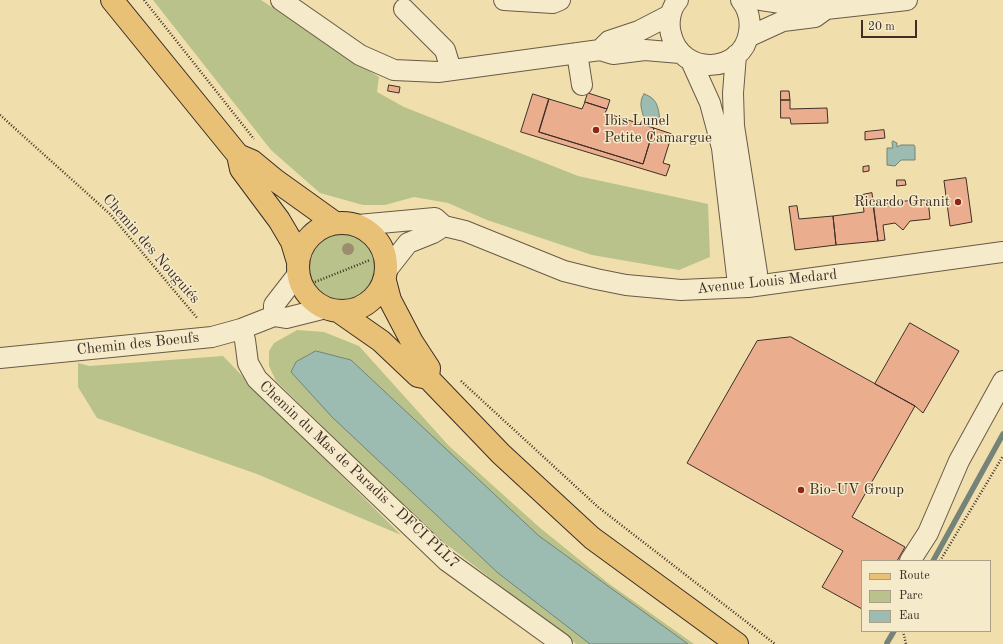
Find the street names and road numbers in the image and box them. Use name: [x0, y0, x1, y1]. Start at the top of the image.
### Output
street label: Chemin des Nouguiés: [98, 190, 204, 308]
street label: Avenue Louis Medard: [696, 266, 838, 298]
street label: Chemin des Boeufs: [76, 329, 200, 359]
street label: Chemin du Mas de Paradis - DFCI PLL7: [255, 377, 463, 573]

